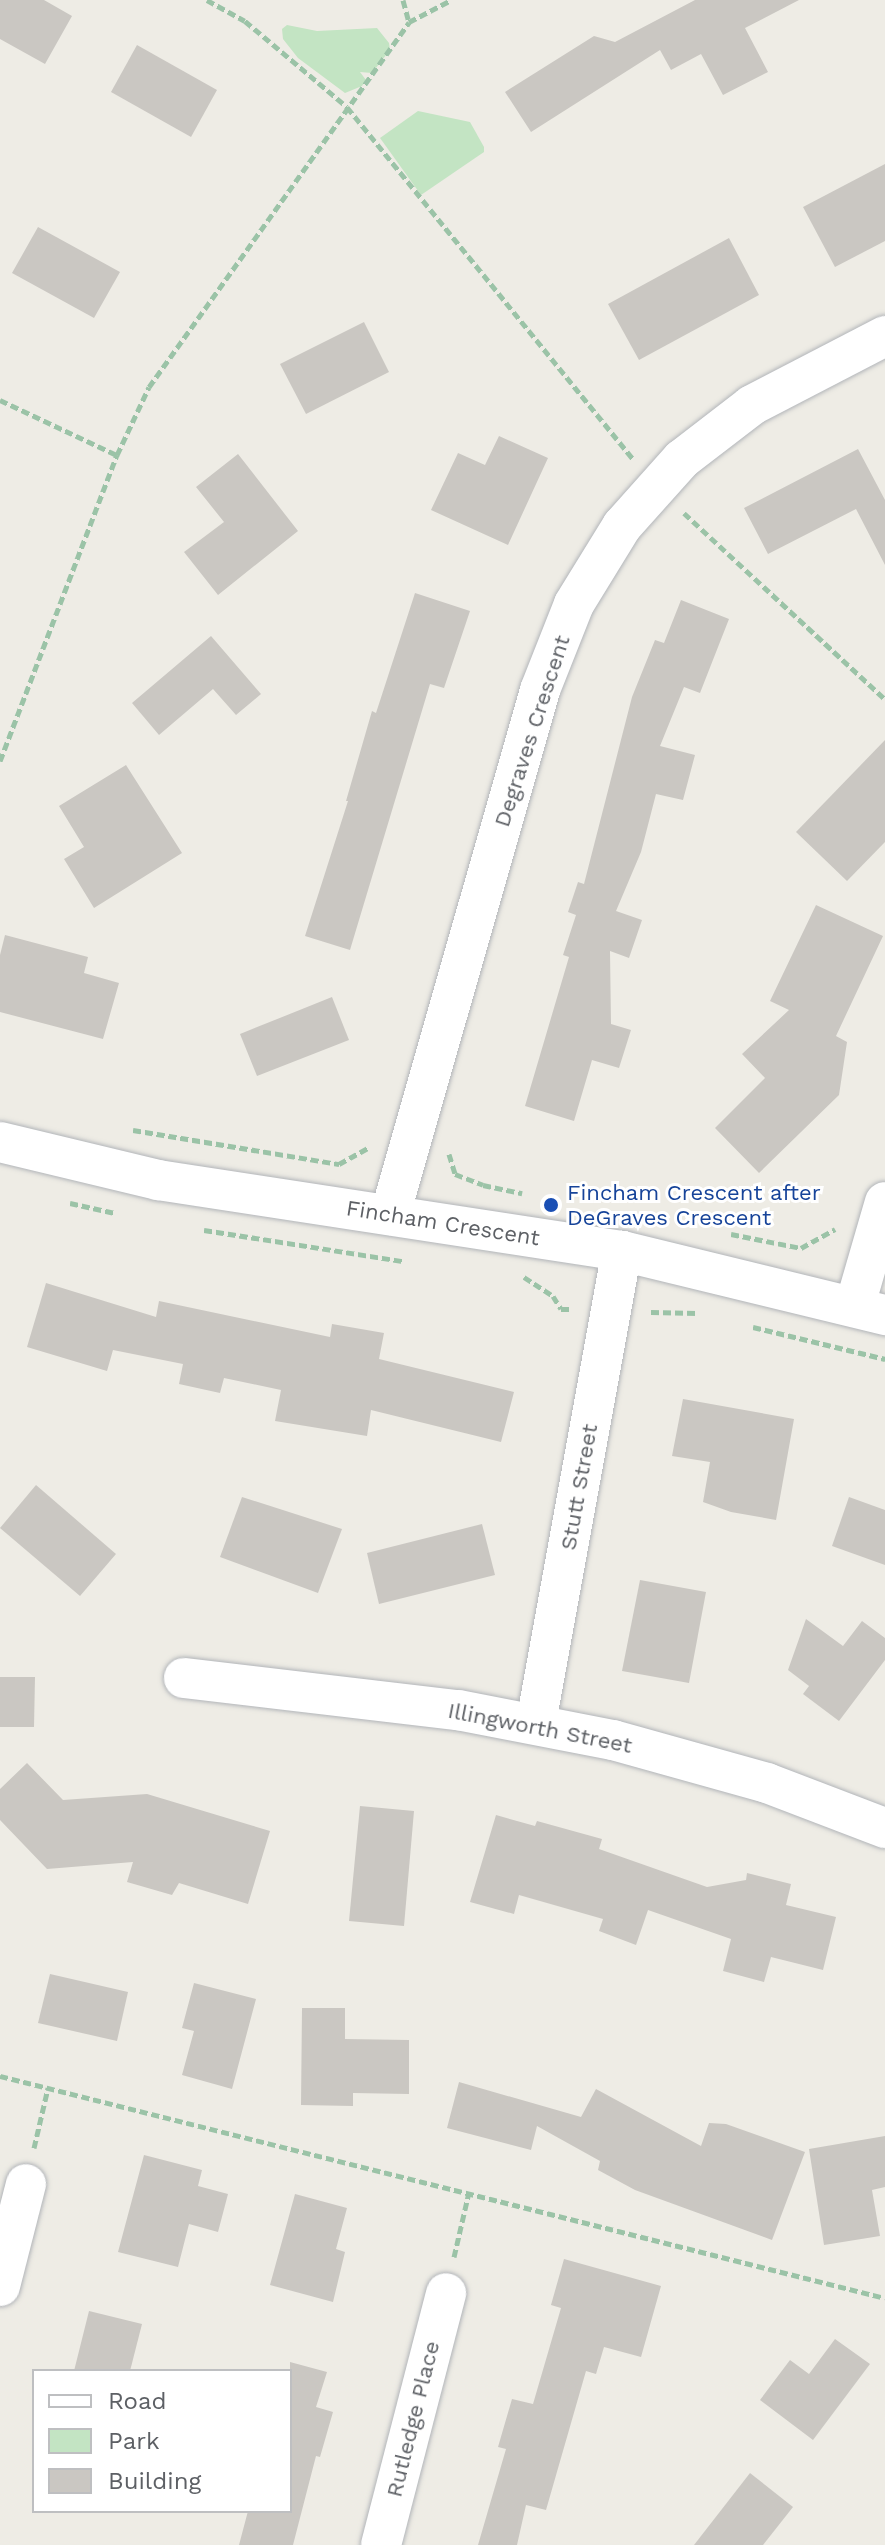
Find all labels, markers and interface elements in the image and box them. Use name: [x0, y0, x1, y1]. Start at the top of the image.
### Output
street label: Degraves Crescent: [489, 632, 575, 830]
place label: Fincham Crescent after DeGraves Crescent: [567, 1179, 821, 1230]
street label: Fincham Crescent: [344, 1195, 542, 1251]
marker: Fincham Crescent after DeGraves Crescent: [542, 1196, 560, 1214]
street label: Stutt Street: [555, 1422, 603, 1552]
street label: Illingworth Street: [446, 1697, 634, 1759]
street label: Rutledge Place: [381, 2338, 445, 2500]
legend: [32, 2369, 292, 2513]
text: Road: [108, 2387, 167, 2415]
text: Park: [108, 2427, 160, 2455]
text: Building: [108, 2467, 201, 2495]

